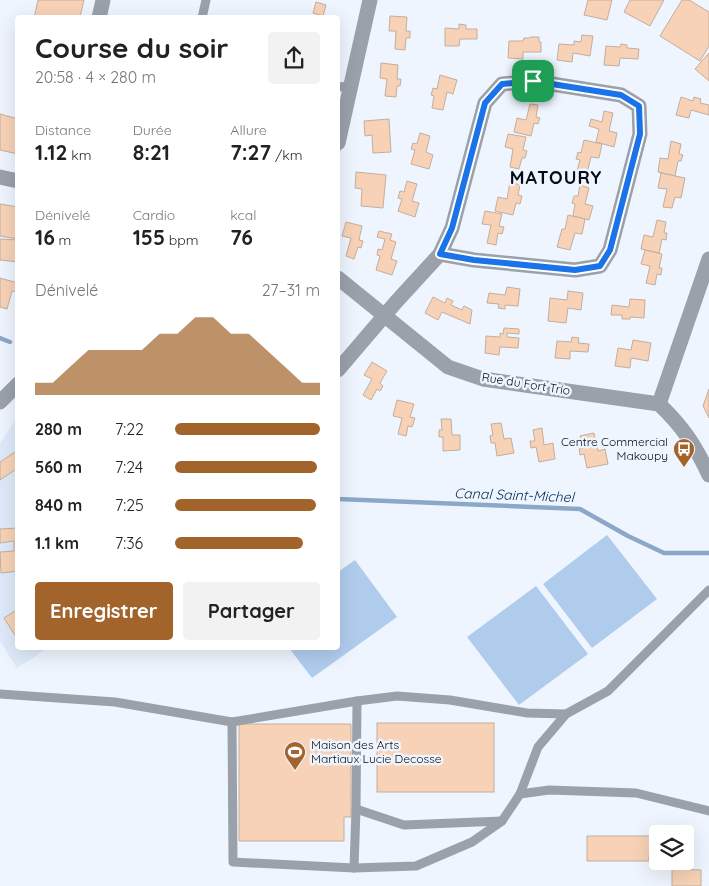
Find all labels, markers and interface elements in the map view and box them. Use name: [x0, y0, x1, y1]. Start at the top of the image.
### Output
text: Course du soir: [35, 30, 229, 65]
button: share: [268, 32, 320, 84]
pin: [512, 60, 554, 102]
text: 20:58 · 4 × 280 m: [35, 67, 156, 87]
icon: arrive: [519, 67, 547, 95]
text: Distance: [35, 121, 91, 139]
text: Durée: [133, 121, 172, 139]
text: Allure: [230, 121, 267, 139]
text: 1.12: [35, 139, 67, 165]
text: 8:21: [133, 139, 170, 165]
text: 7:27: [230, 139, 271, 165]
text: km: [67, 146, 92, 164]
text: /km: [271, 146, 302, 164]
district label: MATOURY: [510, 166, 602, 189]
text: Dénivelé: [35, 206, 90, 224]
text: Cardio: [133, 206, 175, 224]
text: kcal: [230, 206, 256, 224]
text: 16: [35, 224, 55, 250]
text: 155: [133, 224, 165, 250]
text: 76: [230, 224, 253, 250]
text: m: [55, 231, 71, 249]
text: bpm: [165, 231, 199, 249]
text: Dénivelé: [35, 280, 98, 300]
text: 27–31 m: [262, 280, 320, 300]
street label: Rue du Fort Trio: [481, 369, 571, 398]
text: 280 m: [35, 419, 82, 439]
text: 7:22: [115, 419, 144, 439]
place label: Centre Commercial Makoupy: [561, 434, 668, 463]
bus stop icon: Centre Commercial Makoupy: [672, 437, 696, 468]
text: 560 m: [35, 457, 82, 477]
text: 7:24: [115, 457, 143, 477]
water label: Canal Saint-Michel: [454, 484, 576, 506]
text: 840 m: [35, 495, 82, 515]
text: 7:25: [115, 495, 144, 515]
text: 1.1 km: [35, 533, 79, 553]
text: 7:36: [115, 533, 143, 553]
button: Enregistrer: [35, 582, 173, 640]
button: Partager: [183, 582, 320, 640]
place label: Maison des Arts Martiaux Lucie Decosse: [311, 737, 442, 766]
sports icon: Maison des Arts Martiaux Lucie Decosse: [283, 740, 307, 771]
map controls: [649, 825, 694, 870]
button: layers: [649, 825, 694, 870]

